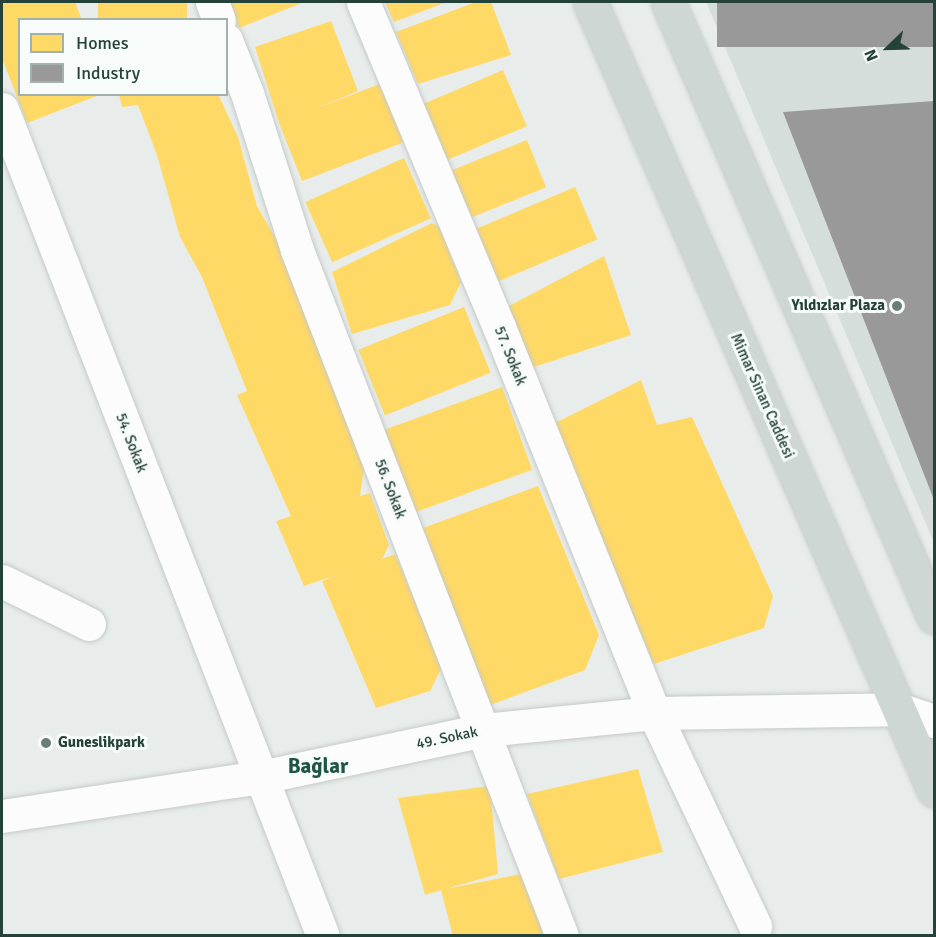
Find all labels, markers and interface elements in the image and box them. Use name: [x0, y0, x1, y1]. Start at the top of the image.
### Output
legend: [18, 18, 228, 96]
north arrow: [858, 18, 918, 78]
text: Homes: [76, 32, 129, 54]
text: N: [860, 46, 883, 64]
text: Industry: [76, 62, 140, 84]
place label: Yıldızlar Plaza: [791, 297, 885, 315]
marker: Yıldızlar Plaza: [890, 299, 904, 313]
street label: 57. Sokak: [490, 324, 530, 388]
street label: Mimar Sinan Caddesi: [726, 331, 798, 461]
street label: 54. Sokak: [111, 411, 151, 475]
street label: 56. Sokak: [370, 457, 410, 521]
street label: 49. Sokak: [415, 723, 479, 753]
place label: Guneslikpark: [58, 734, 145, 752]
marker: Guneslikpark: [39, 736, 53, 750]
district label: Bağlar: [288, 753, 348, 779]

